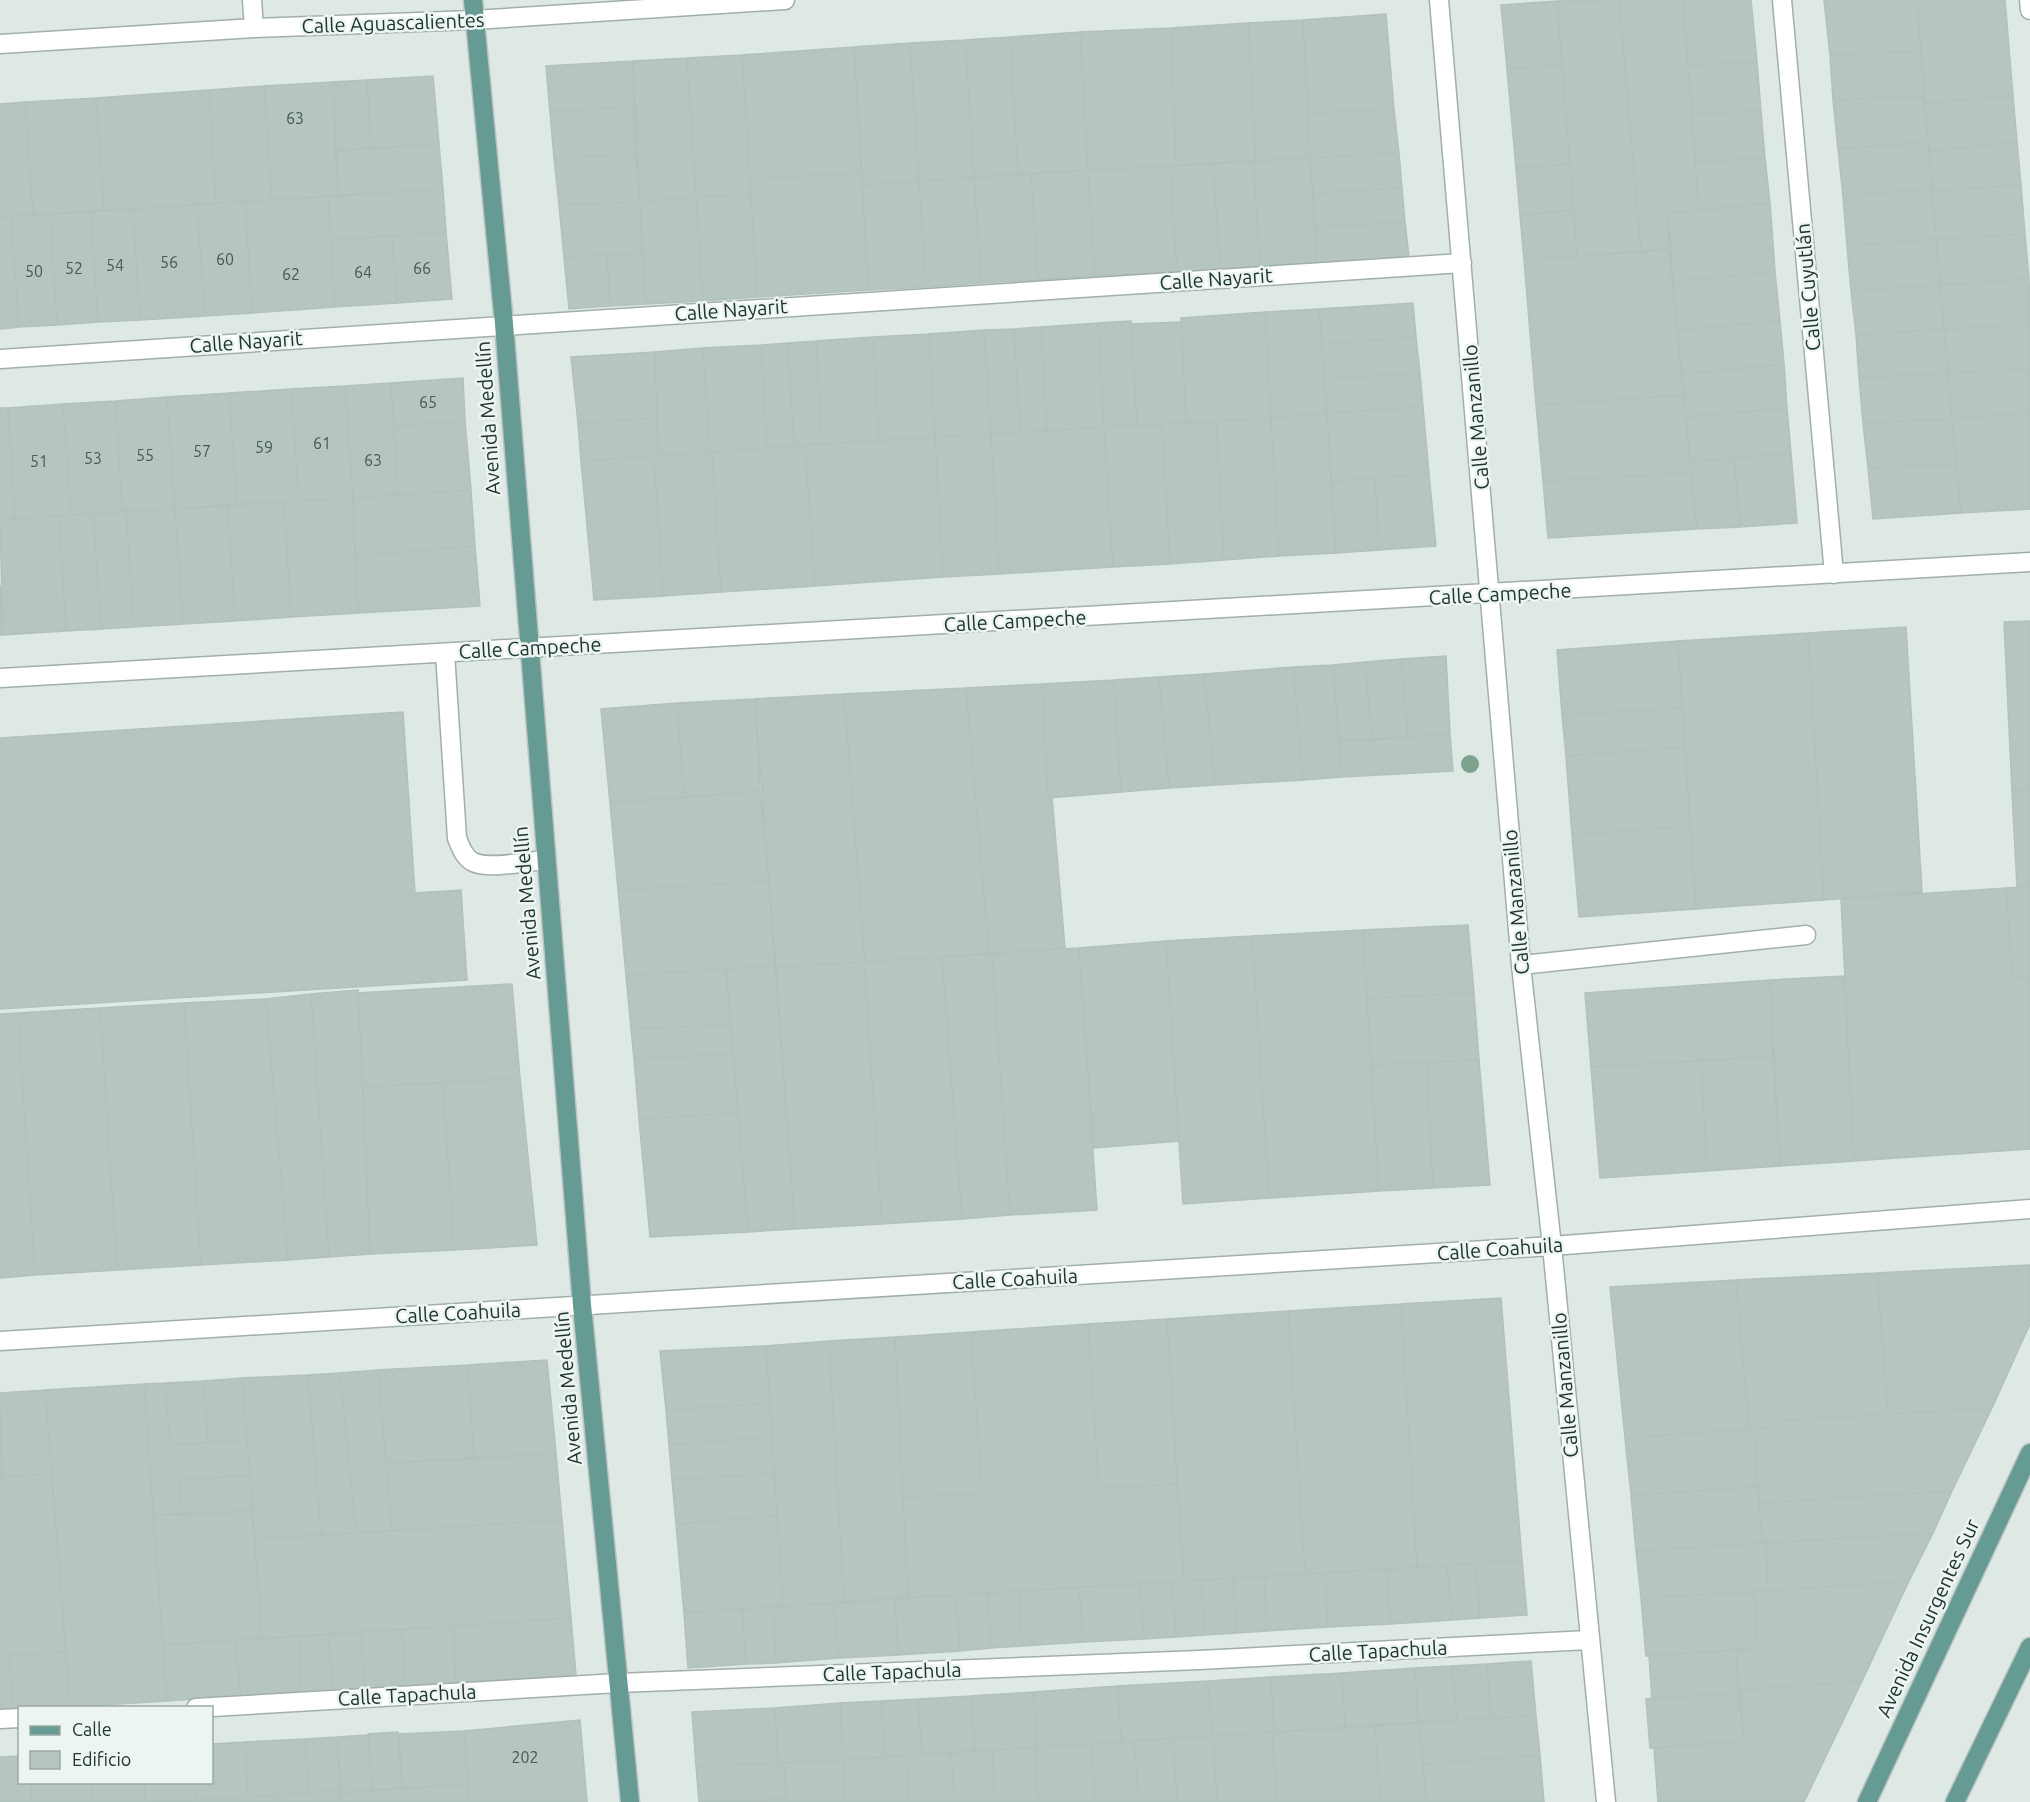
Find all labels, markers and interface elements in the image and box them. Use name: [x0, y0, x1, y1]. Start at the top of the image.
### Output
street label: Calle Aguascalientes: [301, 8, 485, 37]
house number: 63: [286, 109, 304, 127]
street label: Calle Cuyutlán: [1790, 222, 1825, 352]
house number: 60: [216, 250, 234, 268]
house number: 56: [160, 253, 178, 271]
house number: 54: [106, 256, 124, 274]
house number: 52: [65, 259, 83, 277]
house number: 66: [413, 259, 431, 277]
house number: 50: [25, 262, 43, 280]
house number: 64: [354, 263, 372, 281]
street label: Calle Nayarit: [1159, 263, 1273, 294]
house number: 62: [282, 265, 300, 283]
street label: Calle Nayarit: [674, 294, 788, 325]
street label: Calle Nayarit: [189, 326, 303, 357]
street label: Avenida Medellín: [471, 340, 504, 496]
street label: Calle Manzanillo: [1458, 343, 1493, 491]
house number: 65: [419, 393, 437, 411]
house number: 61: [313, 434, 331, 452]
house number: 59: [255, 438, 273, 456]
house number: 57: [193, 442, 211, 460]
house number: 55: [136, 446, 154, 464]
house number: 53: [84, 449, 102, 467]
house number: 63: [364, 451, 382, 469]
house number: 51: [30, 452, 48, 470]
street label: Calle Campeche: [1428, 578, 1572, 609]
street label: Calle Campeche: [943, 605, 1087, 636]
street label: Calle Campeche: [458, 632, 602, 663]
street label: Avenida Medellín: [508, 825, 545, 981]
street label: Calle Manzanillo: [1498, 828, 1533, 976]
street label: Calle Coahuila: [1436, 1233, 1564, 1264]
street label: Calle Coahuila: [951, 1264, 1079, 1293]
street label: Calle Coahuila: [394, 1298, 522, 1327]
street label: Avenida Medellín: [549, 1310, 586, 1466]
street label: Calle Manzanillo: [1547, 1311, 1582, 1459]
street label: Avenida Insurgentes Sur: [1871, 1515, 1984, 1721]
street label: Calle Tapachula: [1308, 1635, 1448, 1666]
street label: Calle Tapachula: [822, 1658, 962, 1685]
street label: Calle Tapachula: [337, 1679, 477, 1710]
legend: [18, 1706, 213, 1784]
text: Calle: [72, 1719, 112, 1739]
house number: 202: [511, 1748, 539, 1766]
text: Edificio: [72, 1749, 131, 1769]

